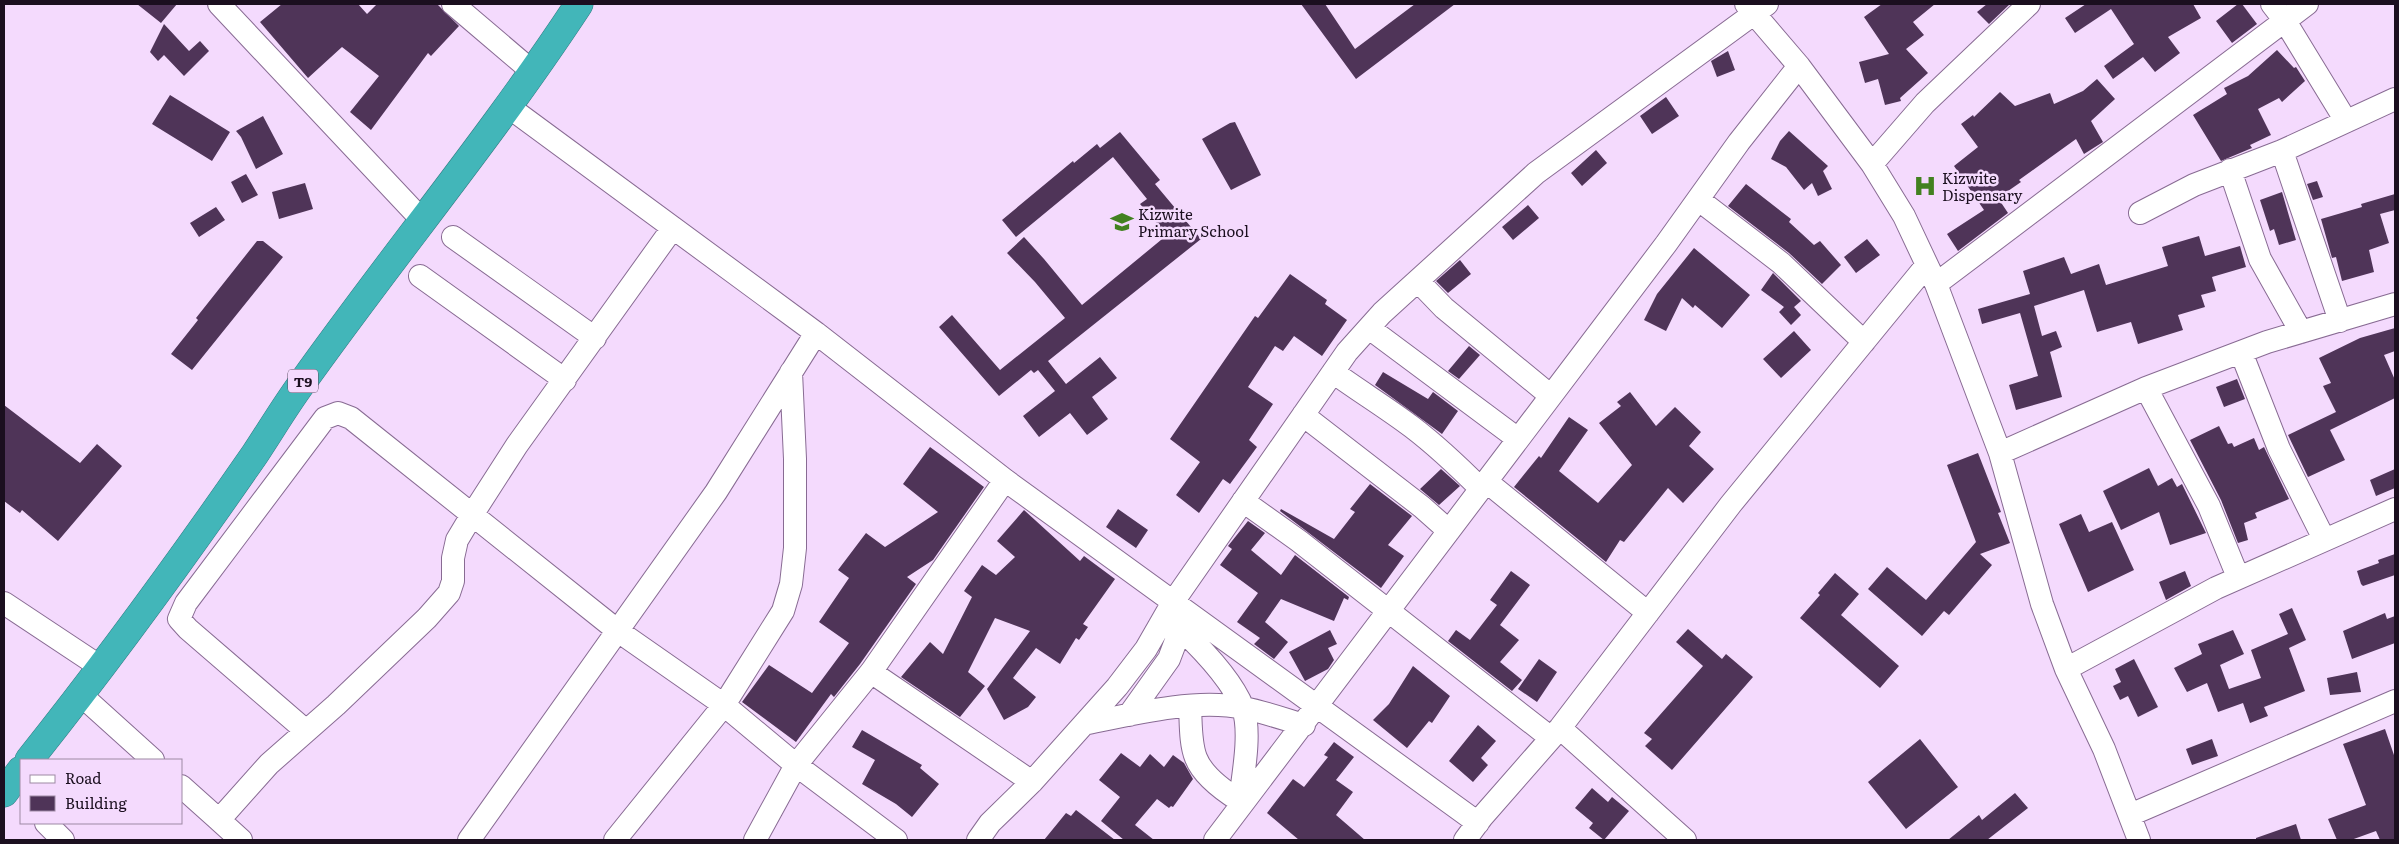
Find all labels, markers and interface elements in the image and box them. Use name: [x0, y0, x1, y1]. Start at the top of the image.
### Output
place label: Kizwite Dispensary: [1942, 166, 2023, 206]
hospital icon: Kizwite Dispensary: [1912, 173, 1938, 199]
place label: Kizwite Primary School: [1138, 202, 1249, 242]
school or university icon: Kizwite Primary School: [1109, 209, 1135, 235]
road number: T9: [288, 370, 318, 392]
legend: [20, 759, 182, 824]
text: Road: [65, 766, 101, 789]
text: Building: [65, 791, 127, 814]

